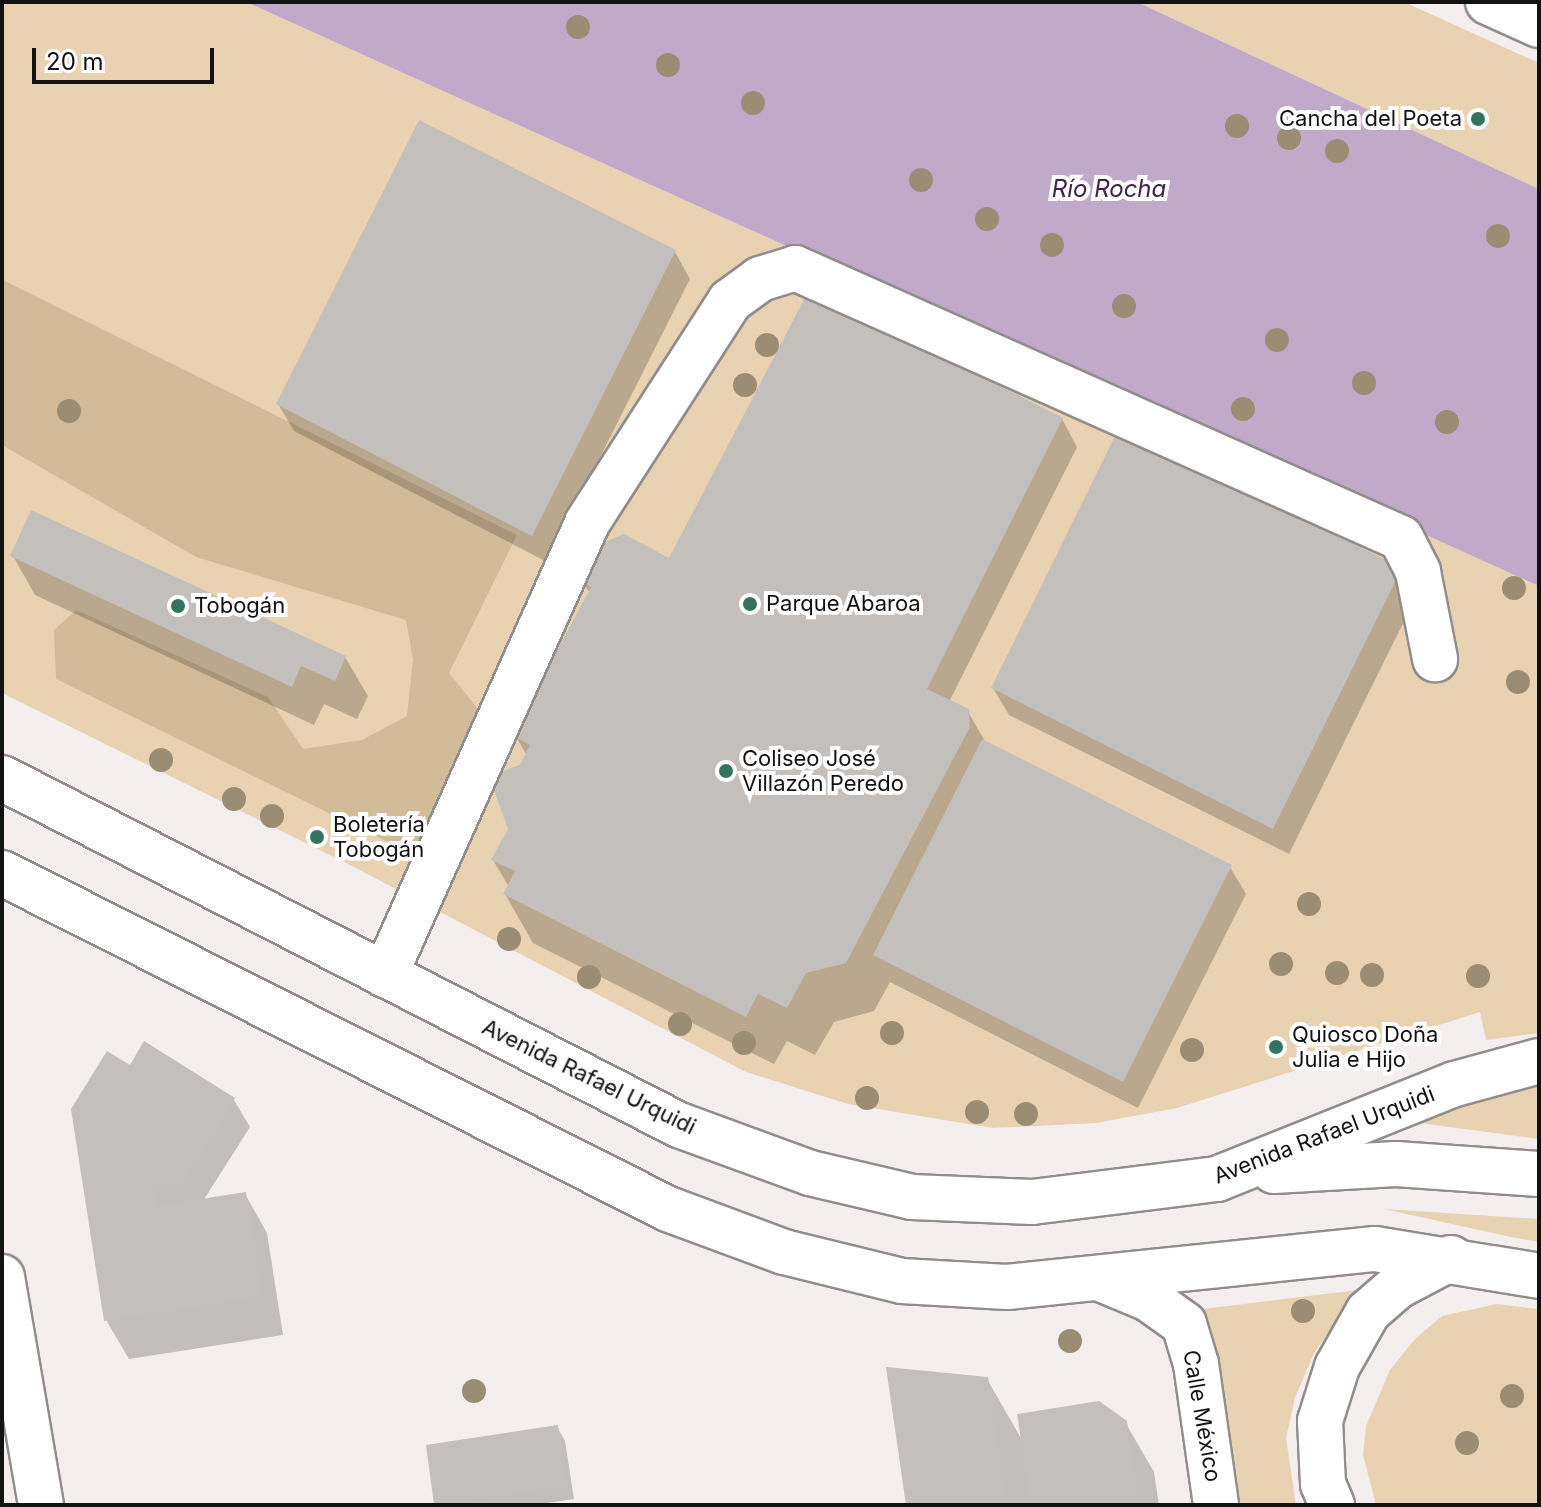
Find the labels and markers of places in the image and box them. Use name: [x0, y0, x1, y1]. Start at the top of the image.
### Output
place label: Cancha del Poeta: [1279, 106, 1462, 132]
marker: Cancha del Poeta: [1469, 110, 1487, 128]
place label: Parque Abaroa: [766, 591, 921, 617]
place label: Tobogán: [194, 593, 285, 619]
marker: Parque Abaroa: [741, 595, 759, 613]
marker: Tobogán: [169, 597, 187, 615]
place label: Coliseo José Villazón Peredo: [742, 745, 904, 796]
marker: Coliseo José Villazón Peredo: [717, 762, 735, 780]
place label: Boletería Tobogán: [333, 811, 425, 862]
marker: Boletería Tobogán: [308, 828, 326, 846]
place label: Quiosco Doña Julia e Hijo: [1292, 1021, 1438, 1072]
marker: Quiosco Doña Julia e Hijo: [1267, 1038, 1285, 1056]

